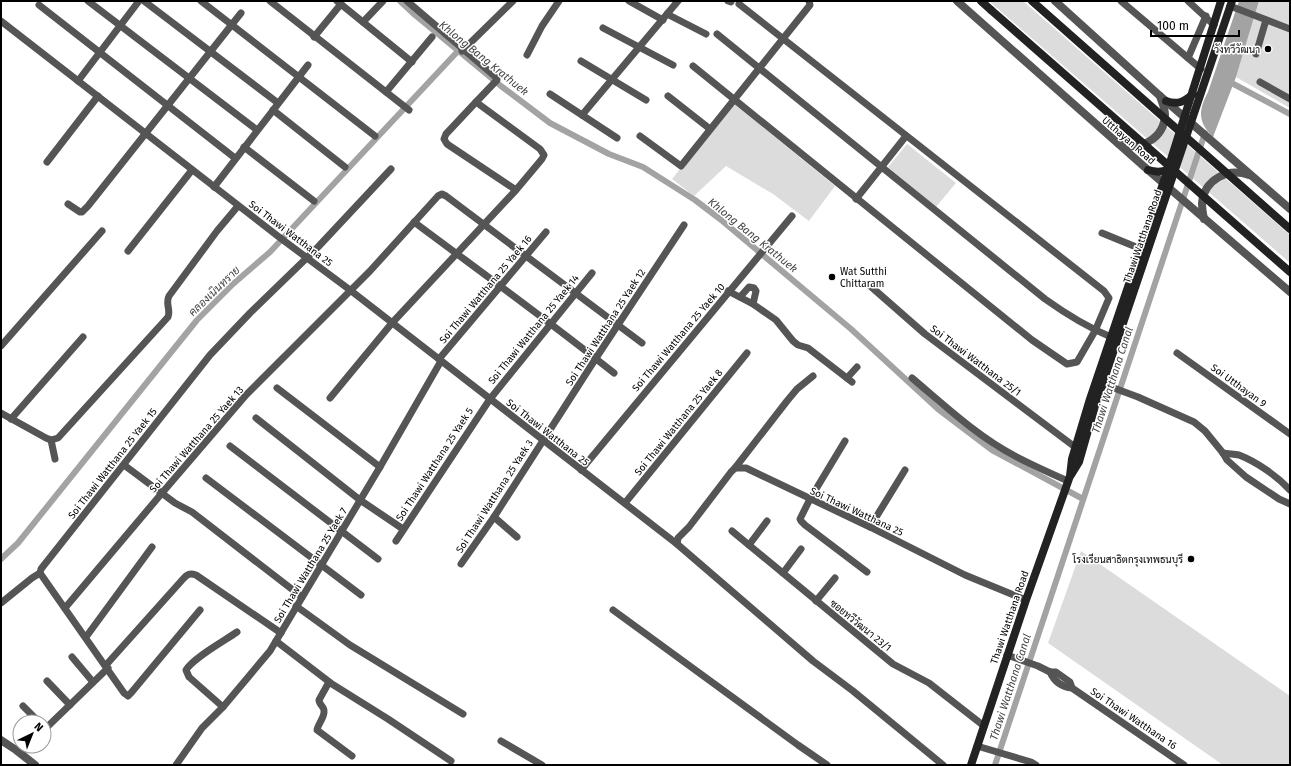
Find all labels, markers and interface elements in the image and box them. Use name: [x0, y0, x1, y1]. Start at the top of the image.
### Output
scale bar: [1151, 12, 1239, 38]
water label: Khlong Bang Krathuek: [436, 18, 531, 98]
text: 100 m: [1157, 19, 1189, 33]
place label: วังทวีวัฒนา: [1214, 43, 1260, 56]
marker: วังทวีวัฒนา: [1263, 44, 1273, 54]
street label: Utthayan Road: [1099, 114, 1157, 167]
street label: Thawi Watthana Road: [1121, 188, 1165, 285]
water label: Khlong Bang Krathuek: [705, 195, 800, 275]
street label: Soi Thawi Watthana 25: [246, 198, 335, 269]
street label: Soi Thawi Watthana 25 Yaek 16: [437, 233, 535, 346]
water label: คลองเนินทราย: [186, 263, 243, 319]
place label: Wat Sutthi Chittaram: [840, 266, 887, 290]
street label: Soi Thawi Watthana 25 Yaek 12: [564, 267, 648, 388]
street label: Soi Thawi Watthana 25 Yaek 14: [486, 272, 582, 387]
marker: Wat Sutthi Chittaram: [827, 272, 837, 282]
street label: Soi Thawi Watthana 25 Yaek 10: [630, 281, 728, 394]
street label: Soi Thawi Watthana 25/1: [928, 323, 1023, 399]
water label: Thawi Watthana Canal: [1089, 325, 1136, 435]
street label: Soi Utthayan 9: [1208, 362, 1269, 410]
street label: Soi Thawi Watthana 25 Yaek 8: [632, 367, 726, 478]
street label: Soi Thawi Watthana 25 Yaek 13: [147, 384, 246, 495]
street label: Soi Thawi Watthana 25: [504, 397, 591, 469]
street label: Soi Thawi Watthana 25 Yaek 15: [66, 406, 160, 521]
street label: Soi Thawi Watthana 25 Yaek 5: [394, 406, 476, 523]
street label: Soi Thawi Watthana 25 Yaek 3: [454, 438, 536, 555]
street label: Soi Thawi Watthana 25: [808, 485, 905, 539]
street label: Soi Thawi Watthana 25 Yaek 7: [272, 505, 350, 625]
place label: โรงเรียนสาธิตกรุงเทพธนบุรี: [1072, 553, 1183, 567]
marker: โรงเรียนสาธิตกรุงเทพธนบุรี: [1186, 554, 1196, 564]
street label: Thawi Watthana Road: [988, 569, 1032, 666]
street label: ซอยทวีวัฒนา 23/1: [827, 597, 894, 654]
water label: Thawi Watthana Canal: [987, 632, 1034, 742]
street label: Soi Thawi Watthana 16: [1088, 686, 1179, 752]
north arrow: [12, 714, 52, 754]
text: N: [31, 720, 46, 734]

